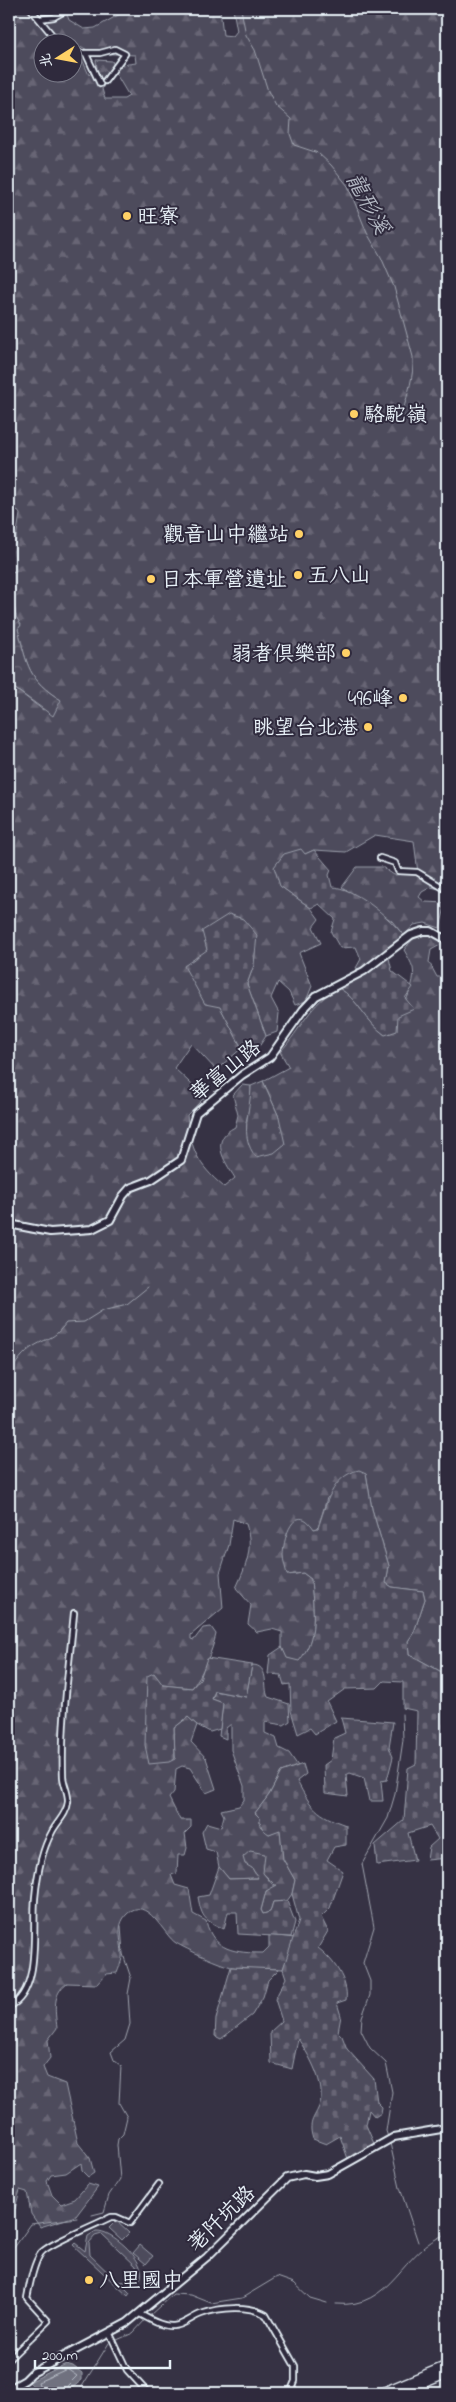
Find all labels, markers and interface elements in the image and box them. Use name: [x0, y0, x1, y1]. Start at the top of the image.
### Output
north arrow: [32, 32, 82, 82]
text: 北: [35, 51, 58, 69]
water label: 龍形溪: [336, 168, 397, 242]
place label: 旺寮: [137, 203, 179, 233]
marker: 旺寮: [121, 210, 133, 222]
place label: 駱駝嶺: [364, 401, 427, 431]
marker: 駱駝嶺: [348, 408, 360, 420]
place label: 觀音山中繼站: [163, 521, 289, 551]
marker: 觀音山中繼站: [293, 528, 305, 540]
place label: 五八山: [308, 562, 371, 592]
place label: 日本軍營遺址: [161, 566, 287, 596]
marker: 五八山: [292, 569, 304, 581]
marker: 日本軍營遺址: [145, 573, 157, 585]
place label: 弱者俱樂部: [231, 640, 336, 670]
marker: 弱者俱樂部: [340, 647, 352, 659]
place label: 496峰: [348, 685, 393, 715]
marker: 496峰: [397, 692, 409, 704]
place label: 眺望台北港: [253, 714, 358, 744]
marker: 眺望台北港: [362, 721, 374, 733]
street label: 華富山路: [184, 1033, 268, 1110]
street label: 荖阡坑路: [182, 2179, 263, 2259]
place label: 八里國中: [99, 2267, 183, 2297]
marker: 八里國中: [83, 2274, 95, 2286]
scale bar: [35, 2337, 170, 2369]
text: 200 m: [42, 2345, 78, 2367]

